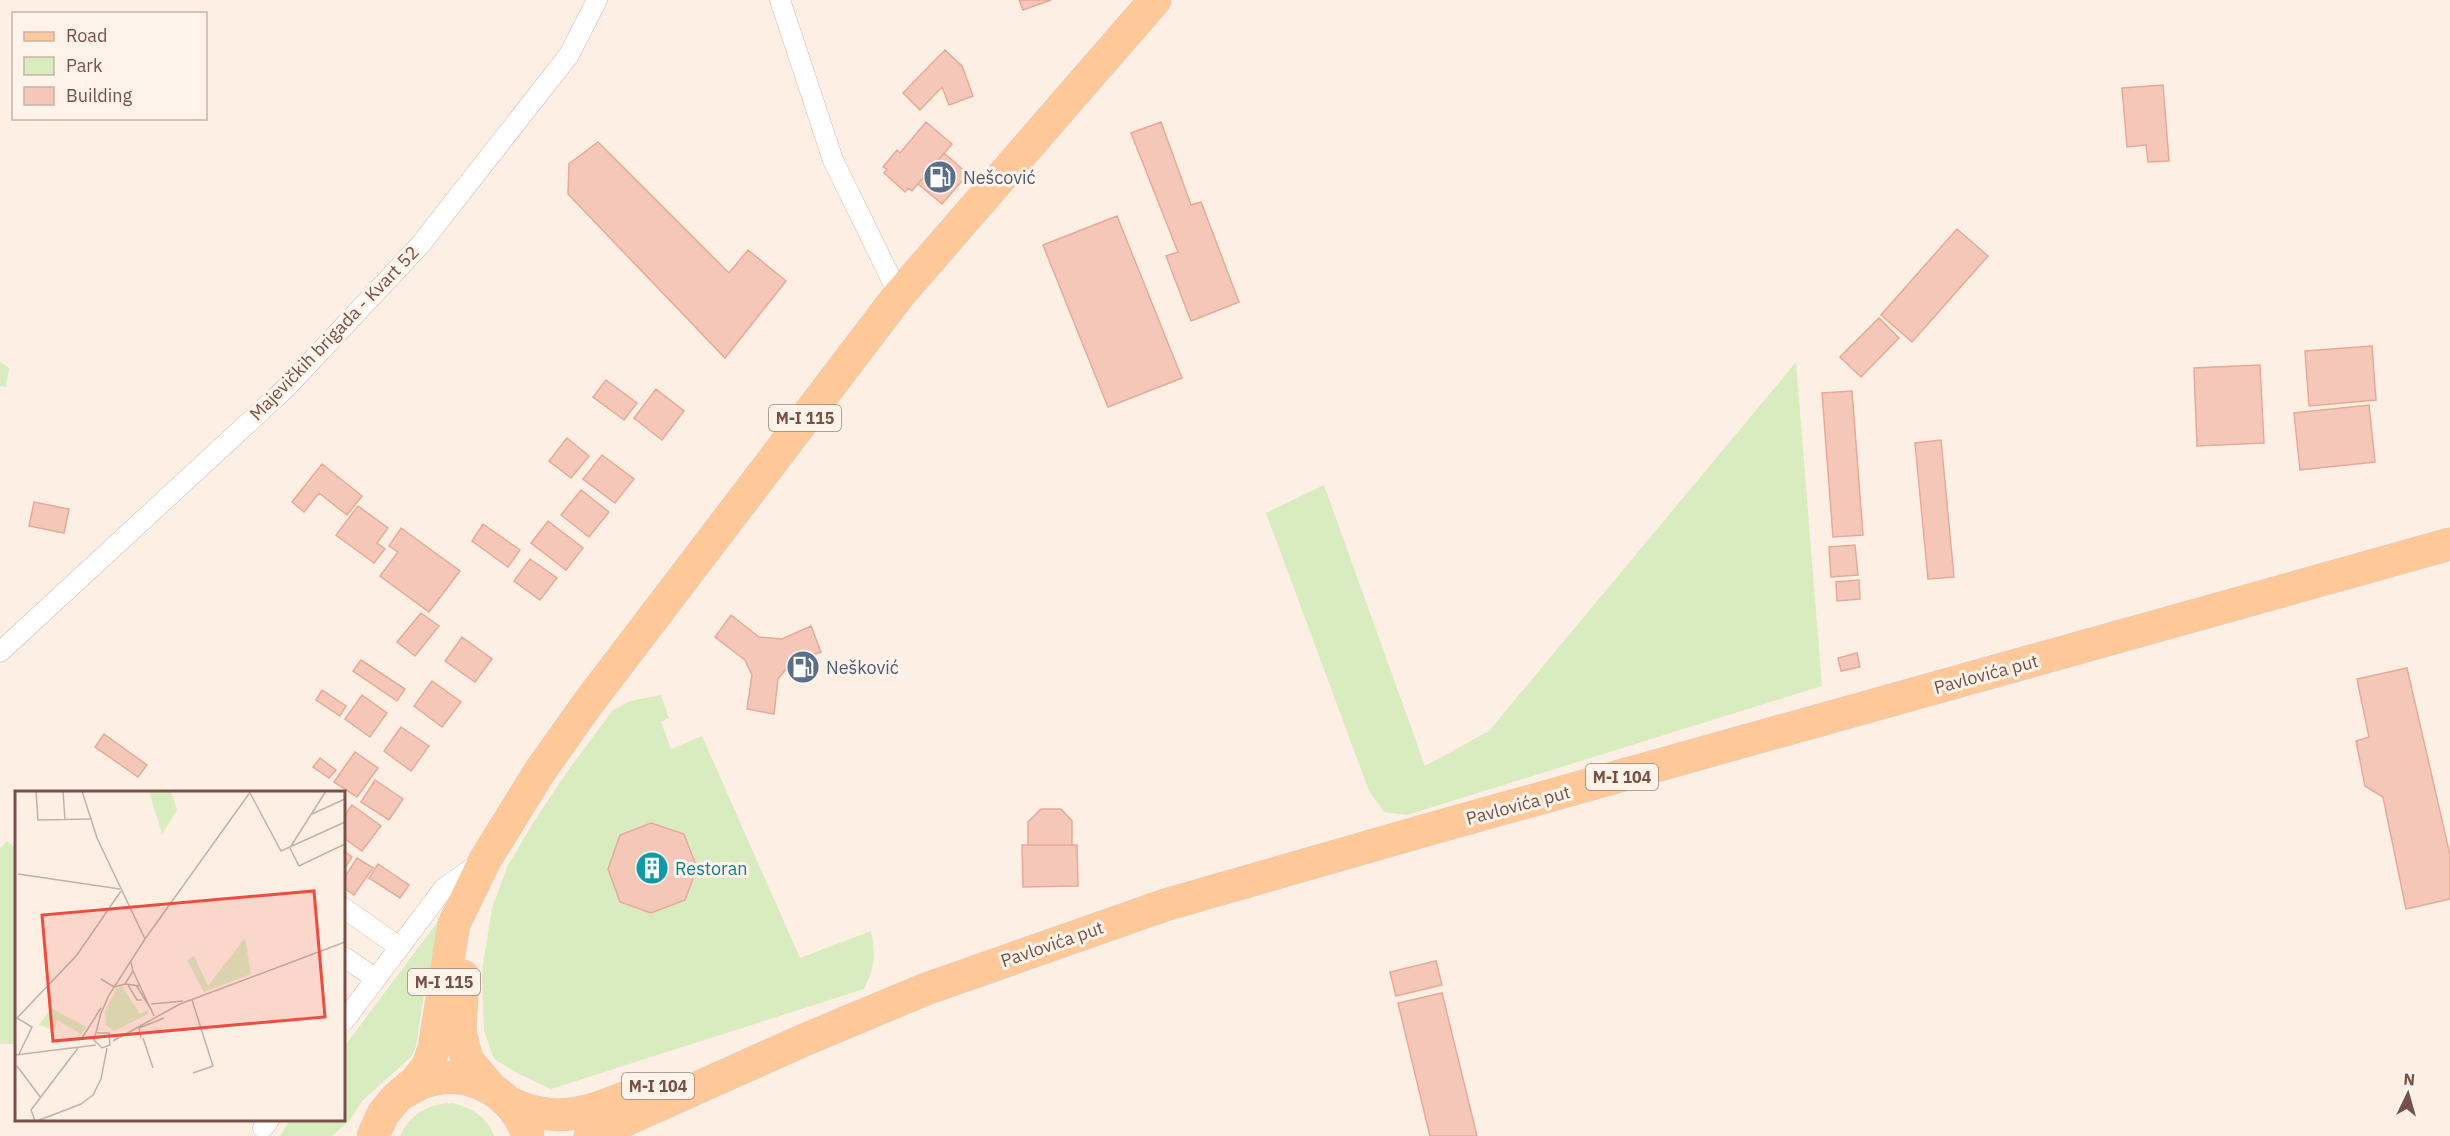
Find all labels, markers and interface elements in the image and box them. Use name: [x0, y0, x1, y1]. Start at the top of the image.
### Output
legend: [12, 12, 207, 120]
text: Road: [66, 24, 107, 47]
text: Park: [66, 54, 103, 77]
text: Building: [66, 84, 133, 107]
fuel station icon: Nešcović: [922, 159, 958, 195]
place label: Nešcović: [963, 166, 1036, 189]
street label: Majevičkih brigada - Kvart 52: [244, 241, 424, 425]
road number: M-I 115: [769, 405, 841, 431]
fuel station icon: Nešković: [785, 649, 821, 685]
street label: Pavlovića put: [1931, 649, 2041, 699]
place label: Nešković: [826, 656, 899, 679]
road number: M-I 104: [1586, 764, 1658, 790]
street label: Pavlovića put: [1463, 780, 1573, 830]
inset map: [15, 791, 345, 1121]
building icon: Restoran: [634, 850, 670, 886]
place label: Restoran: [675, 857, 747, 880]
street label: Pavlovića put: [998, 916, 1106, 972]
road number: M-I 115: [408, 969, 480, 995]
north arrow: [2378, 1064, 2438, 1124]
text: N: [2403, 1069, 2416, 1090]
road number: M-I 104: [622, 1073, 694, 1099]

